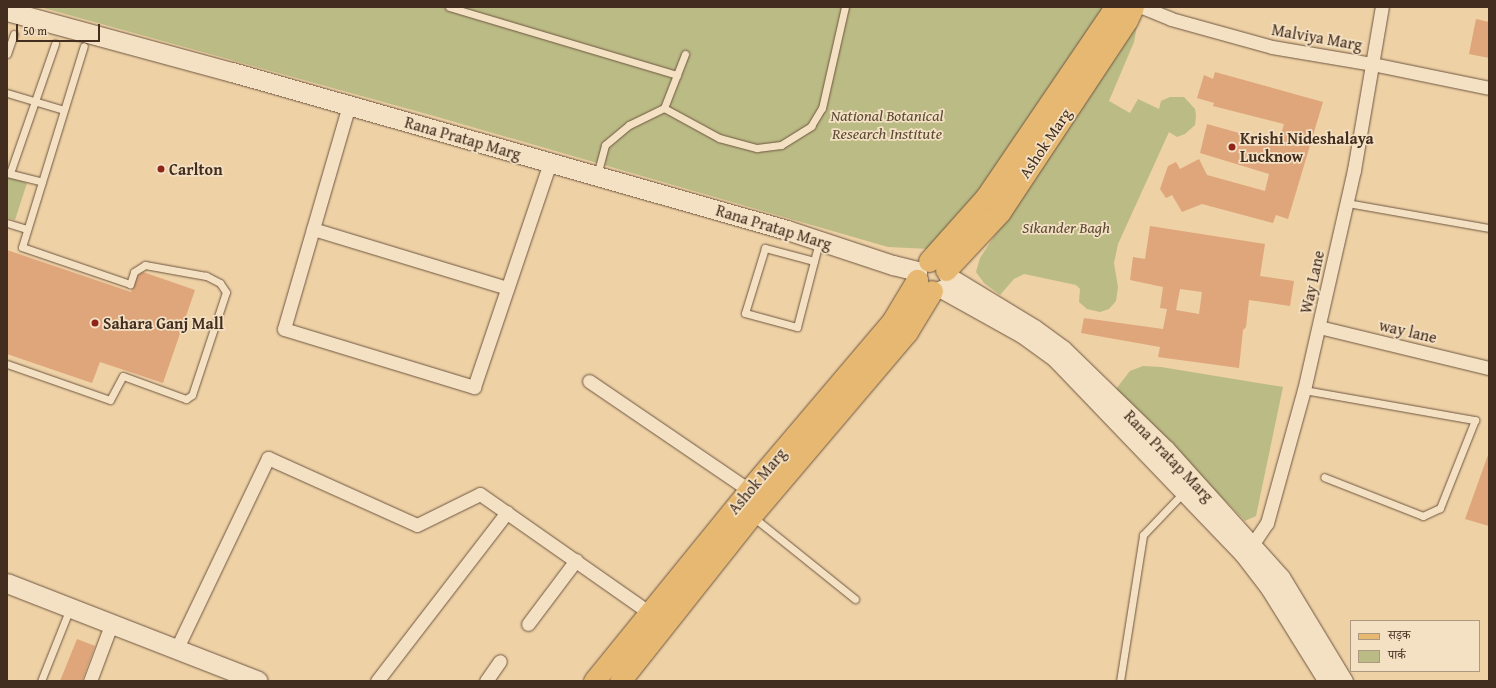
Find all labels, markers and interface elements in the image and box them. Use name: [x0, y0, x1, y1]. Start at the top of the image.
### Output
scale bar: [18, 16, 102, 42]
street label: Malviya Marg: [1270, 20, 1364, 54]
text: 50 m: [23, 22, 47, 39]
street label: Ashok Marg: [1015, 104, 1075, 182]
park label: National Botanical Research Institute: [830, 105, 944, 143]
street label: Rana Pratap Marg: [403, 112, 523, 164]
place label: Krishi Nideshalaya Lucknow: [1240, 128, 1374, 166]
marker: Krishi Nideshalaya Lucknow: [1227, 142, 1237, 152]
place label: Carlton: [169, 159, 223, 179]
marker: Carlton: [156, 164, 166, 174]
street label: Rana Pratap Marg: [714, 200, 834, 254]
park label: Sikander Bagh: [1022, 217, 1110, 237]
street label: Way Lane: [1296, 249, 1328, 315]
place label: Sahara Ganj Mall: [103, 313, 224, 333]
street label: way lane: [1377, 315, 1439, 347]
marker: Sahara Ganj Mall: [90, 318, 100, 328]
street label: Rana Pratap Marg: [1120, 406, 1218, 506]
street label: Ashok Marg: [724, 444, 790, 518]
legend: [1350, 620, 1480, 672]
text: सड़क: [1388, 626, 1411, 643]
text: पार्क: [1388, 646, 1406, 663]

